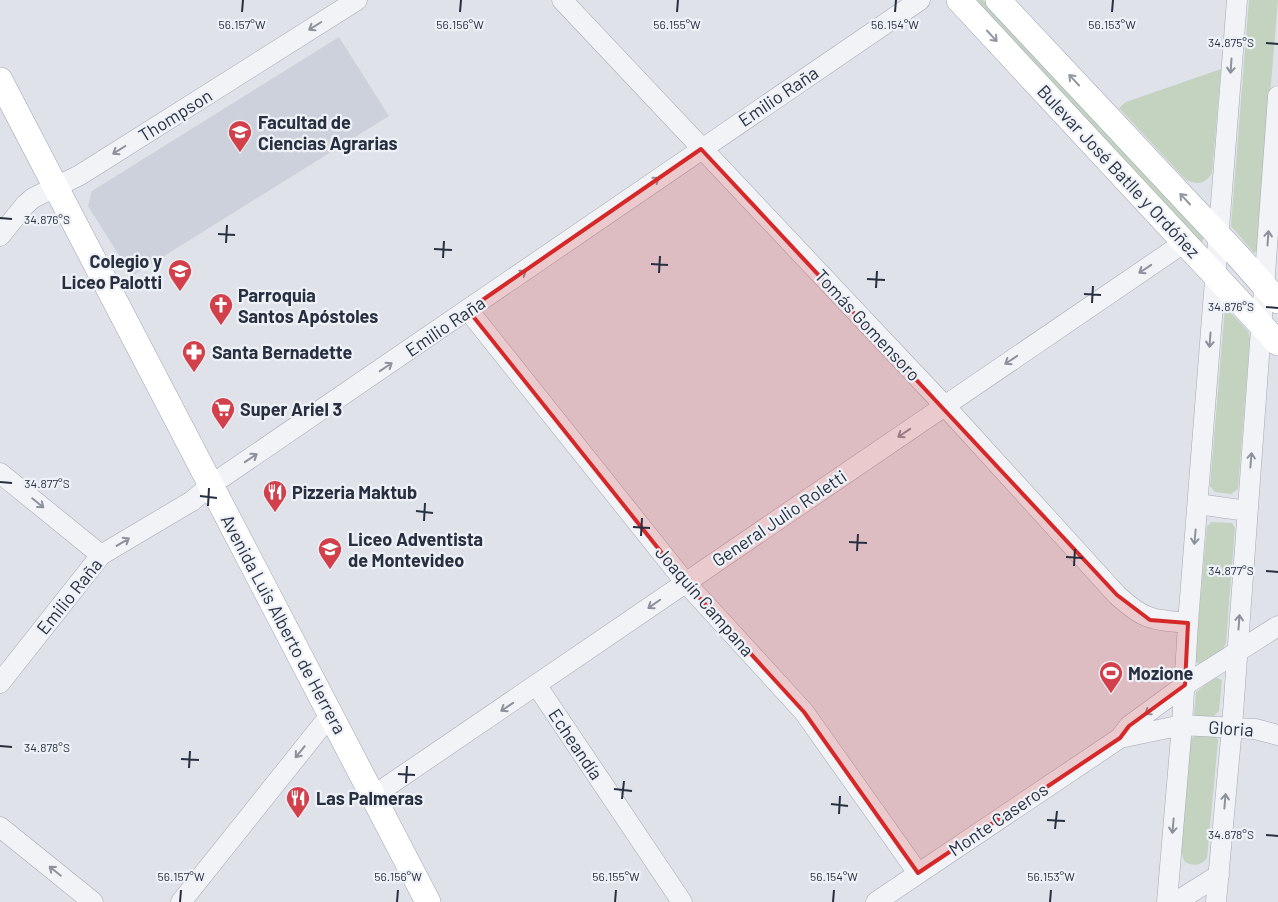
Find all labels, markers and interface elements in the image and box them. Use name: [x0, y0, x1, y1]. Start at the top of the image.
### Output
text: 56.157°W: [219, 17, 266, 31]
text: 56.156°W: [436, 17, 484, 31]
text: 56.155°W: [653, 17, 701, 31]
text: 56.154°W: [871, 17, 919, 31]
text: 56.153°W: [1088, 17, 1136, 31]
one-way arrow: [309, 21, 323, 31]
one-way arrow: [986, 29, 998, 42]
text: 34.875°S: [1208, 35, 1254, 49]
one-way arrow: [1227, 58, 1236, 74]
street label: Emilio Raña: [734, 61, 822, 131]
one-way arrow: [1068, 74, 1080, 86]
street label: Bulevar José Batlle y Ordóñez: [1033, 80, 1205, 262]
street label: Thompson: [134, 84, 216, 146]
place label: Facultad de Ciencias Agrarias: [258, 111, 398, 154]
school or university icon: Facultad de Ciencias Agrarias: [227, 119, 253, 153]
one-way arrow: [112, 146, 126, 156]
one-way arrow: [646, 177, 660, 187]
one-way arrow: [1179, 192, 1191, 205]
text: 34.876°S: [24, 212, 70, 226]
one-way arrow: [1263, 231, 1272, 247]
place label: Colegio y Liceo Palotti: [62, 250, 162, 293]
school or university icon: Colegio y Liceo Palotti: [167, 258, 193, 292]
one-way arrow: [1138, 264, 1152, 274]
street label: Tomás Gomensoro: [811, 265, 925, 385]
one-way arrow: [512, 270, 526, 280]
place label: Parroquia Santos Apóstoles: [238, 284, 378, 327]
street label: Emilio Raña: [401, 291, 489, 361]
church icon: Parroquia Santos Apóstoles: [208, 292, 234, 326]
text: 34.876°S: [1208, 299, 1254, 313]
one-way arrow: [1206, 332, 1215, 348]
pharmacy icon: Santa Bernadette: [181, 339, 207, 373]
place label: Santa Bernadette: [212, 341, 352, 363]
one-way arrow: [1004, 355, 1018, 365]
one-way arrow: [378, 361, 392, 371]
supermarket icon: Super Ariel 3: [210, 396, 236, 430]
place label: Super Ariel 3: [240, 398, 342, 420]
one-way arrow: [897, 428, 911, 438]
one-way arrow: [1246, 452, 1256, 468]
one-way arrow: [244, 453, 258, 463]
street label: General Julio Roletti: [708, 465, 850, 571]
text: 34.877°S: [24, 476, 70, 490]
restaurant icon: Pizzeria Maktub: [262, 479, 288, 513]
place label: Pizzeria Maktub: [292, 481, 417, 503]
one-way arrow: [31, 498, 44, 509]
street label: Avenida Luis Alberto de Herrera: [217, 510, 351, 738]
place label: Liceo Adventista de Montevideo: [348, 528, 483, 571]
one-way arrow: [1191, 529, 1200, 545]
one-way arrow: [116, 536, 130, 546]
school or university icon: Liceo Adventista de Montevideo: [317, 536, 343, 570]
street label: Joaquín Campana: [651, 541, 759, 661]
street label: Emilio Raña: [32, 553, 106, 639]
text: 34.877°S: [1208, 563, 1254, 577]
one-way arrow: [647, 599, 661, 609]
one-way arrow: [1234, 614, 1244, 630]
sports icon: Mozione: [1098, 660, 1124, 694]
place label: Mozione: [1128, 662, 1194, 684]
one-way arrow: [500, 702, 514, 712]
street label: Echeandía: [544, 704, 608, 784]
one-way arrow: [1144, 705, 1158, 715]
street label: Gloria: [1208, 715, 1254, 741]
text: 34.878°S: [24, 740, 70, 754]
one-way arrow: [295, 745, 306, 758]
street label: Monte Caseros: [944, 778, 1052, 860]
restaurant icon: Las Palmeras: [285, 785, 311, 819]
place label: Las Palmeras: [316, 787, 423, 809]
one-way arrow: [1220, 793, 1230, 809]
one-way arrow: [1169, 818, 1178, 834]
text: 34.878°S: [1208, 827, 1254, 841]
one-way arrow: [49, 866, 62, 877]
text: 56.157°W: [158, 869, 205, 883]
text: 56.156°W: [374, 869, 422, 883]
text: 56.155°W: [592, 869, 640, 883]
text: 56.154°W: [810, 869, 858, 883]
text: 56.153°W: [1027, 869, 1075, 883]

